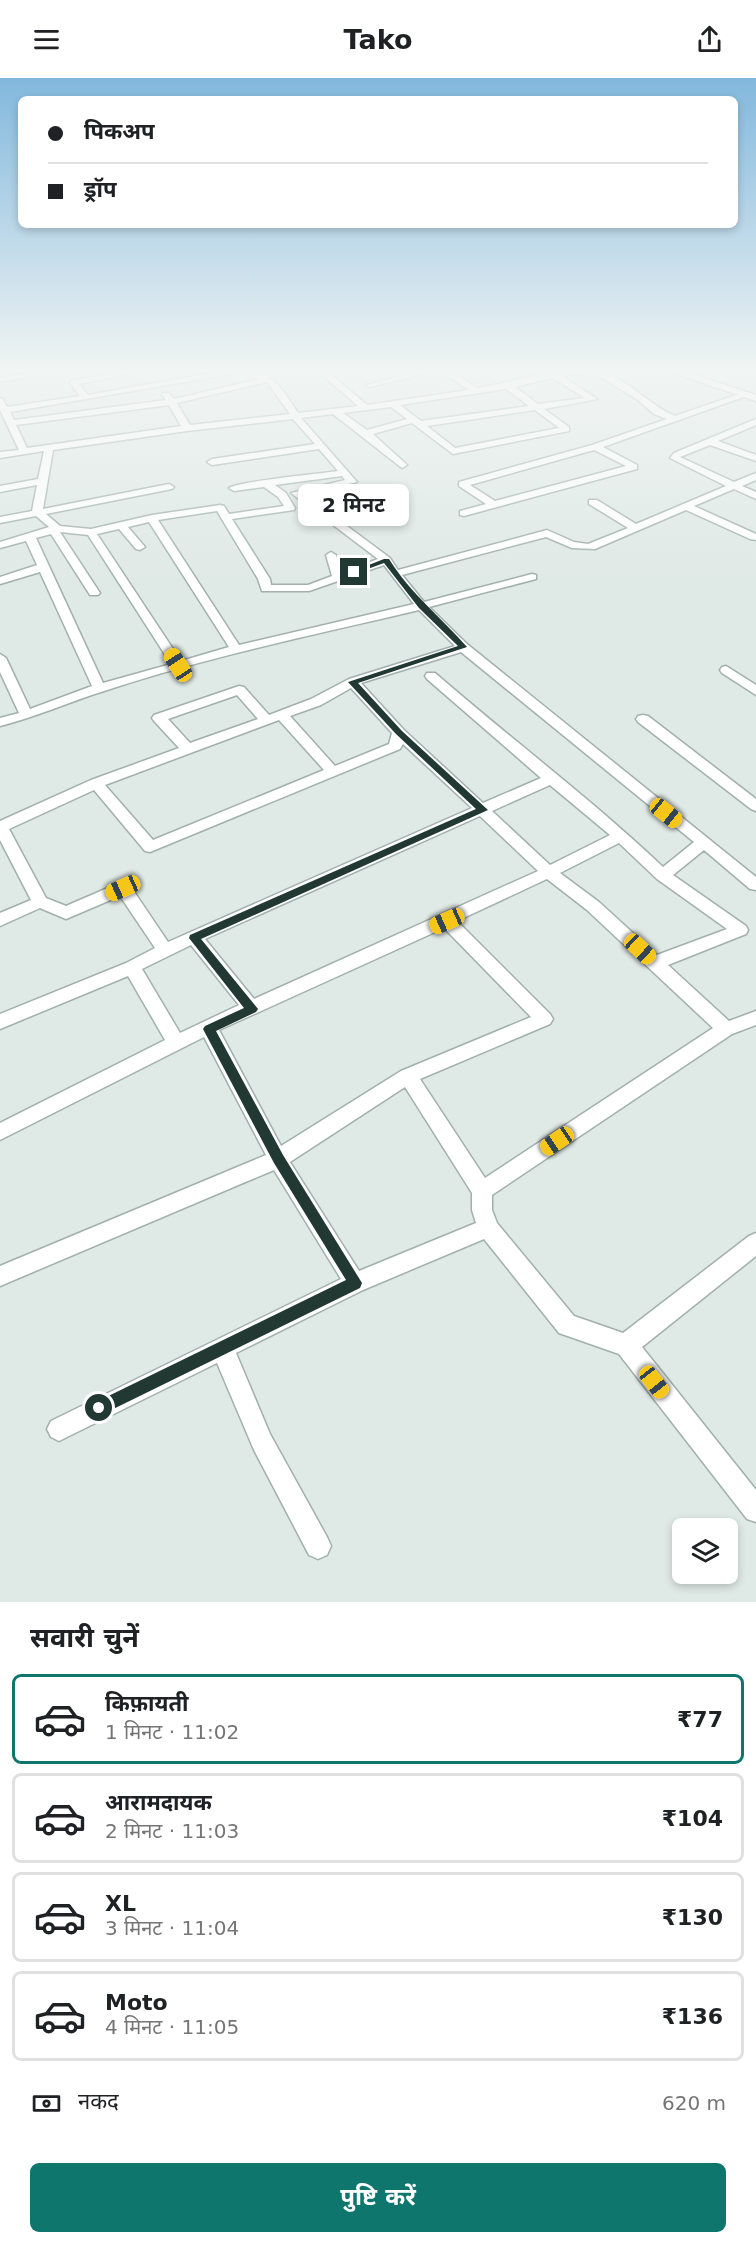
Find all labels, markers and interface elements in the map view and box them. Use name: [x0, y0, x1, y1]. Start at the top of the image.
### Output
icon: menu: [30, 23, 63, 56]
icon: share: [693, 23, 726, 56]
text: Tako: [344, 24, 412, 55]
text: पिकअप: [84, 119, 155, 144]
text: ड्रॉप: [84, 177, 117, 202]
callout: 2 मिनट: [298, 485, 410, 527]
text: 2 मिनट: [322, 493, 385, 517]
route end: [340, 558, 367, 585]
car: [161, 645, 195, 685]
car: [646, 795, 686, 831]
car: [103, 872, 143, 904]
car: [427, 905, 467, 937]
car: [621, 930, 659, 968]
car: [537, 1123, 577, 1159]
car: [636, 1362, 672, 1402]
route start: [85, 1394, 112, 1421]
map controls: [672, 1518, 738, 1584]
button: layers: [672, 1518, 738, 1584]
text: सवारी चुनें: [30, 1622, 139, 1653]
text: किफ़ायती: [105, 1691, 189, 1716]
icon: car: [33, 1692, 87, 1746]
text: ₹77: [677, 1707, 723, 1732]
text: 1 मिनट · 11:02: [105, 1720, 239, 1744]
text: आरामदायक: [105, 1790, 212, 1815]
icon: car: [33, 1791, 87, 1845]
text: ₹104: [662, 1806, 723, 1831]
text: 2 मिनट · 11:03: [105, 1819, 239, 1843]
icon: car: [33, 1890, 87, 1944]
text: XL: [105, 1891, 136, 1916]
text: ₹130: [662, 1905, 723, 1930]
text: 3 मिनट · 11:04: [105, 1916, 239, 1940]
icon: car: [33, 1989, 87, 2043]
text: Moto: [105, 1990, 168, 2015]
text: ₹136: [662, 2004, 723, 2029]
text: 4 मिनट · 11:05: [105, 2015, 239, 2039]
icon: cash: [30, 2087, 63, 2120]
text: नकद: [78, 2089, 119, 2114]
text: 620 m: [662, 2091, 726, 2115]
button: पुष्टि करें: [30, 2163, 726, 2232]

